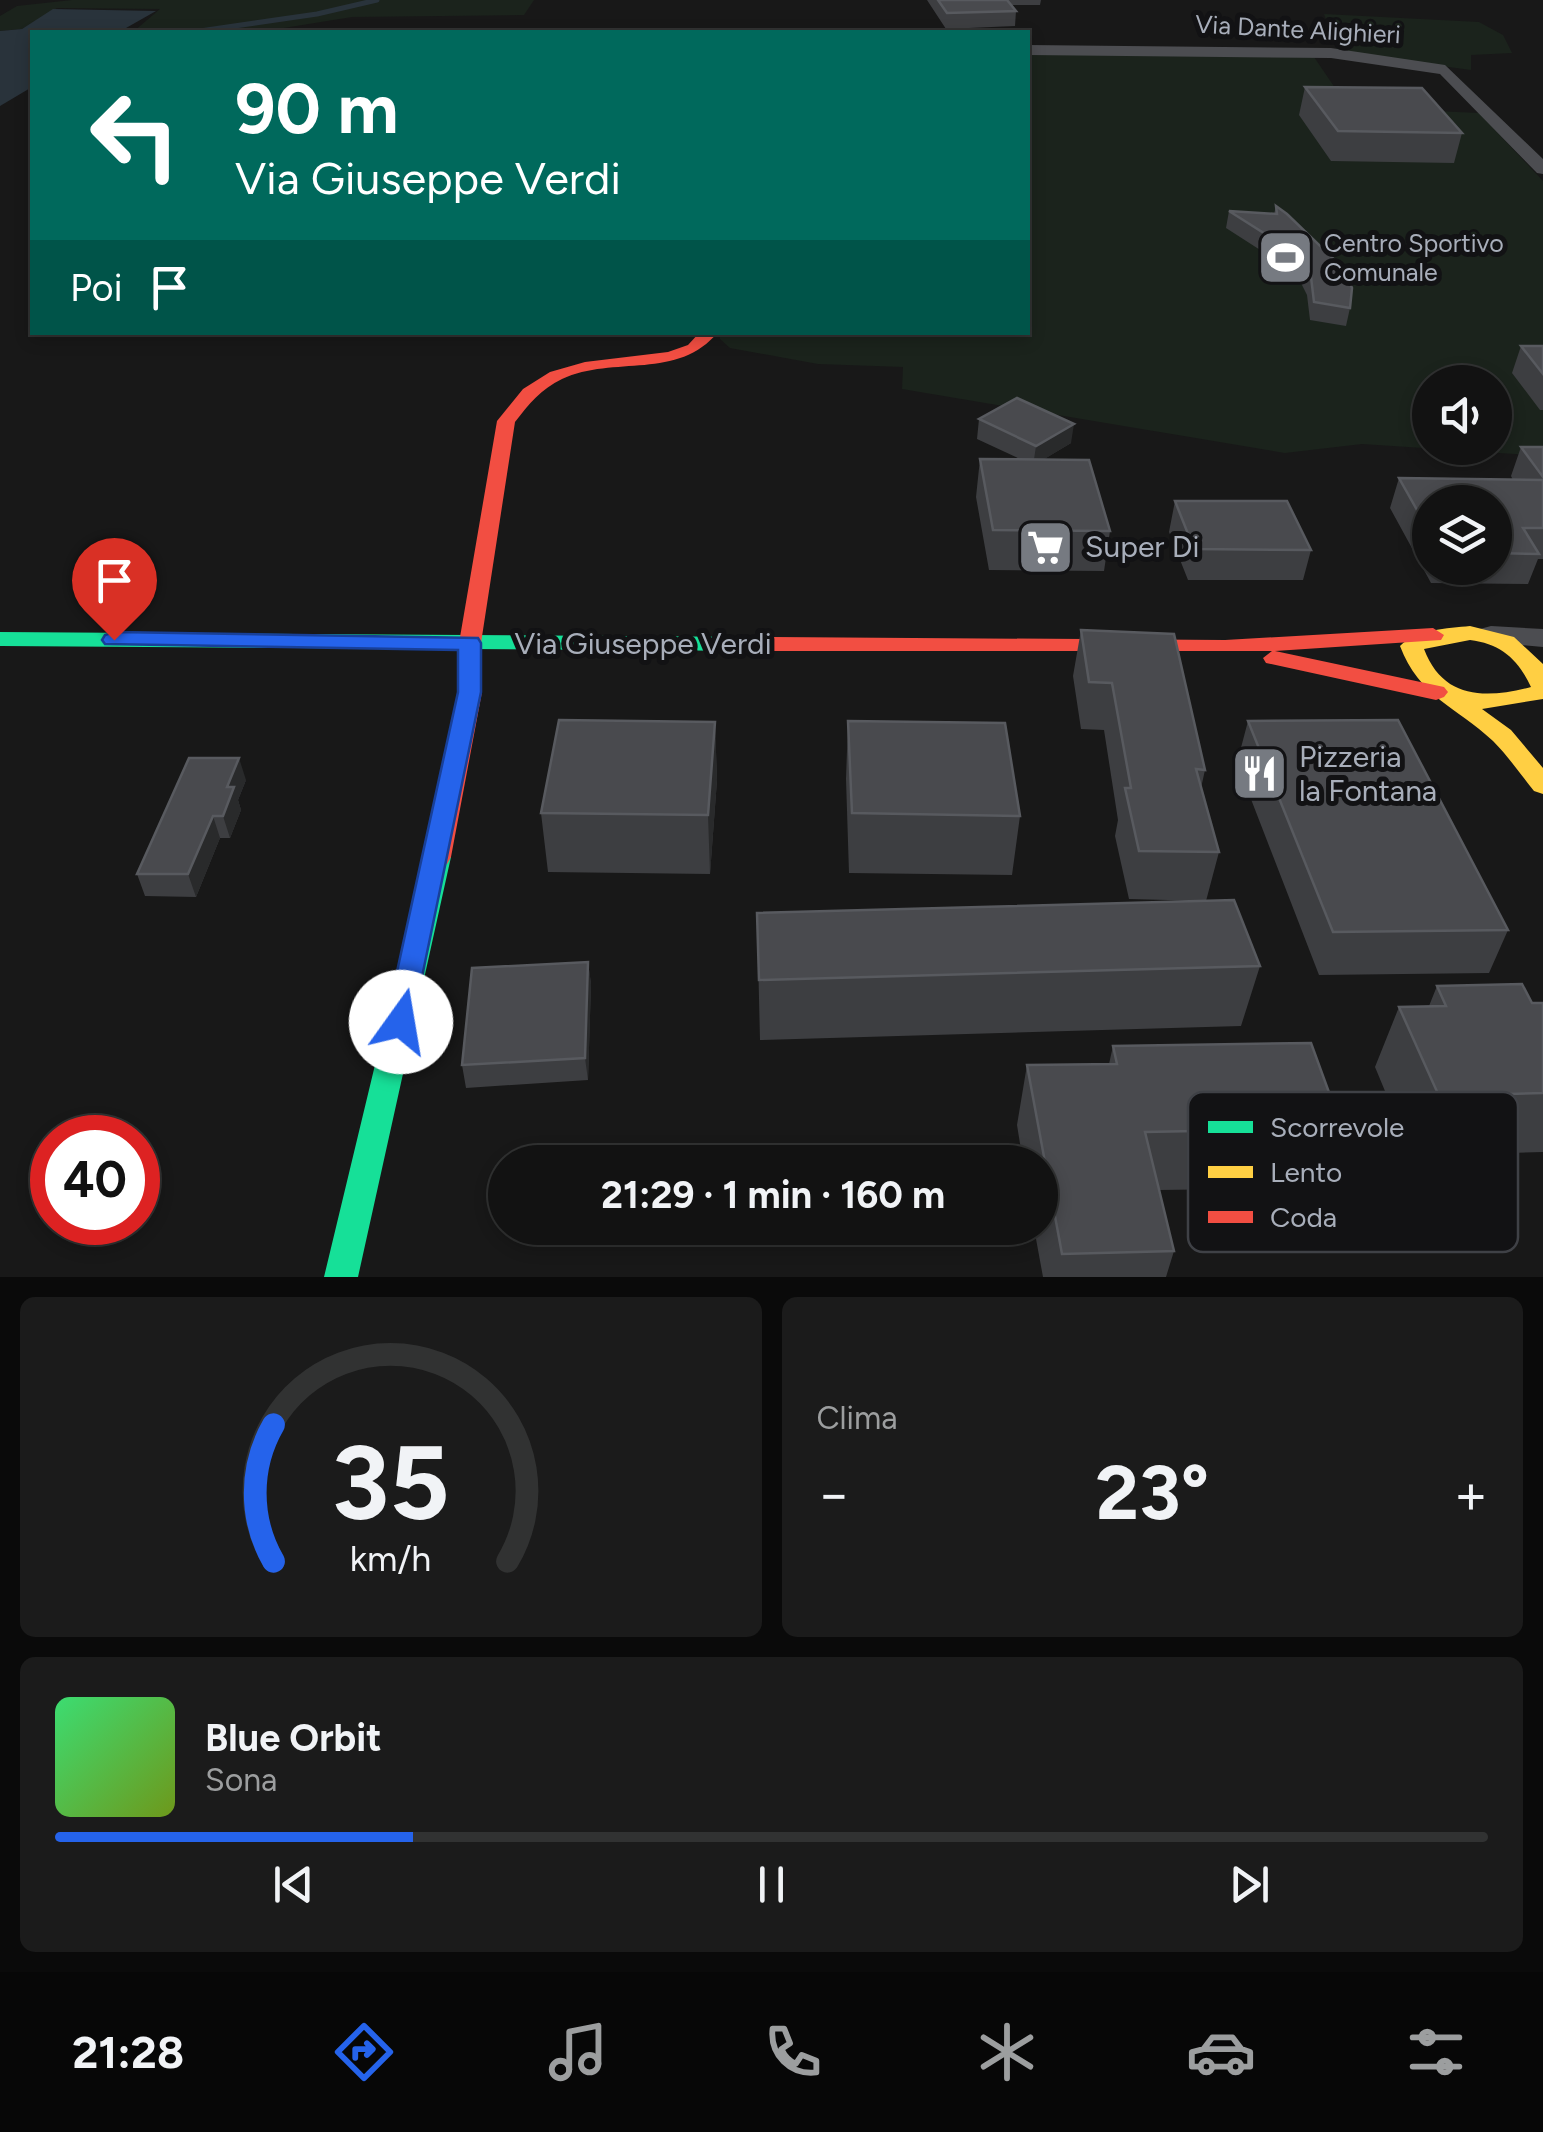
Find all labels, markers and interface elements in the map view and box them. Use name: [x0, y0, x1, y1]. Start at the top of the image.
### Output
street label: Via Dante Alighieri: [1194, 9, 1402, 49]
text: 90 m: [235, 66, 399, 151]
icon: left: [70, 70, 200, 200]
text: Via Giuseppe Verdi: [235, 151, 621, 205]
sports icon: Centro Sportivo Comunale: [1255, 227, 1315, 287]
place label: Centro Sportivo Comunale: [1324, 228, 1504, 287]
icon: arrive: [142, 260, 197, 315]
text: Poi: [70, 265, 122, 311]
map controls: [1412, 365, 1512, 585]
button: sound: [1412, 365, 1512, 465]
button: layers: [1412, 485, 1512, 585]
supermarket icon: Super Di: [1016, 517, 1076, 577]
place label: Super Di: [1085, 528, 1199, 565]
pin: [72, 538, 157, 641]
icon: arrive: [87, 553, 142, 608]
street label: Via Giuseppe Verdi: [514, 625, 772, 662]
place label: Pizzeria la Fontana: [1299, 738, 1437, 809]
restaurant icon: Pizzeria la Fontana: [1230, 744, 1290, 804]
position arrow: [349, 970, 453, 1074]
legend: [1188, 1092, 1518, 1252]
text: Scorrevole: [1270, 1110, 1404, 1144]
speed limit sign: 40: [30, 1115, 160, 1245]
text: Lento: [1270, 1155, 1342, 1189]
text: 21:29 · 1 min · 160 m: [601, 1172, 945, 1218]
text: Coda: [1270, 1200, 1337, 1234]
text: Clima: [817, 1399, 898, 1437]
text: 35: [332, 1420, 450, 1545]
text: 23°: [1096, 1448, 1209, 1538]
text: −: [817, 1461, 851, 1527]
text: +: [1454, 1461, 1488, 1527]
text: km/h: [350, 1537, 432, 1580]
text: Blue Orbit: [205, 1715, 381, 1761]
text: Sona: [205, 1761, 277, 1799]
icon: previous: [266, 1857, 321, 1912]
icon: pause: [744, 1857, 799, 1912]
icon: next: [1222, 1857, 1277, 1912]
icon: directions: [329, 2017, 399, 2087]
icon: music: [543, 2017, 613, 2087]
icon: phone: [758, 2017, 828, 2087]
icon: climate: [972, 2017, 1042, 2087]
icon: car: [1186, 2017, 1256, 2087]
icon: filters: [1401, 2017, 1471, 2087]
text: 21:28: [72, 2025, 184, 2079]

